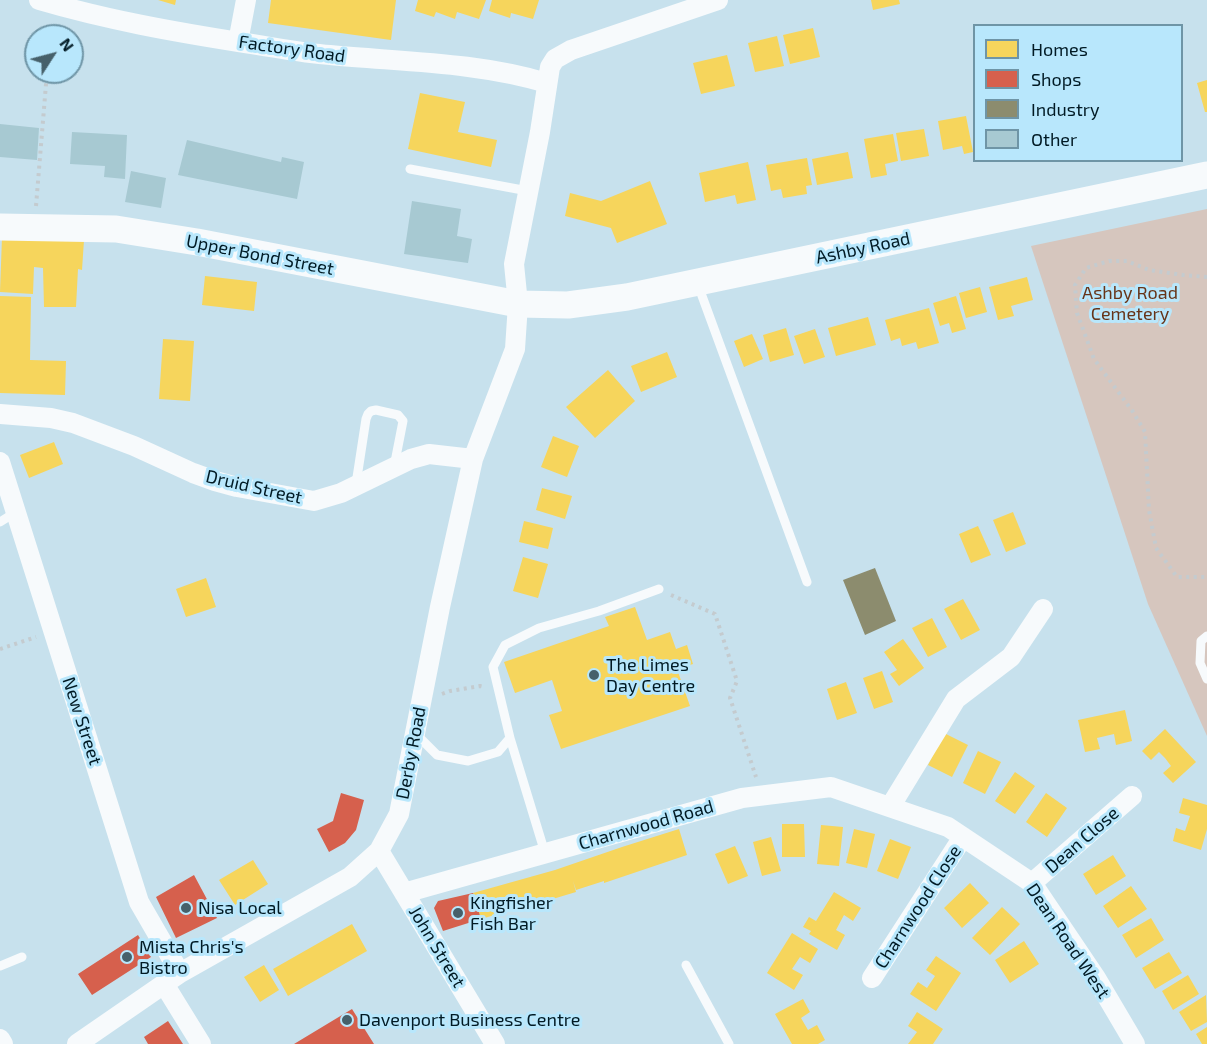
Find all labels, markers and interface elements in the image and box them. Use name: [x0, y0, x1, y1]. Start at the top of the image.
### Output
north arrow: [24, 24, 84, 84]
legend: [973, 24, 1183, 162]
street label: Factory Road: [237, 31, 347, 67]
text: N: [56, 34, 78, 55]
text: Homes: [1031, 38, 1088, 60]
text: Shops: [1031, 68, 1081, 90]
text: Industry: [1031, 98, 1100, 120]
text: Other: [1031, 128, 1077, 150]
street label: Ashby Road: [814, 227, 912, 269]
street label: Upper Bond Street: [184, 230, 336, 280]
park label: Ashby Road Cemetery: [1082, 282, 1178, 324]
street label: Druid Street: [204, 465, 304, 509]
place label: The Limes Day Centre: [606, 654, 695, 696]
marker: The Limes Day Centre: [587, 668, 601, 682]
street label: New Street: [58, 674, 106, 768]
street label: Derby Road: [391, 705, 431, 801]
street label: Charnwood Road: [576, 795, 716, 855]
street label: Dean Close: [1041, 802, 1123, 878]
street label: Charnwood Close: [870, 841, 966, 973]
street label: Dean Road West: [1022, 879, 1114, 1003]
place label: Kingfisher Fish Bar: [470, 892, 553, 934]
place label: Nisa Local: [198, 897, 282, 919]
marker: Nisa Local: [179, 901, 193, 915]
street label: John Street: [404, 902, 470, 992]
marker: Kingfisher Fish Bar: [451, 906, 465, 920]
place label: Mista Chris's Bistro: [139, 936, 244, 978]
marker: Mista Chris's Bistro: [120, 950, 134, 964]
place label: Davenport Business Centre: [359, 1009, 580, 1031]
marker: Davenport Business Centre: [340, 1013, 354, 1027]

